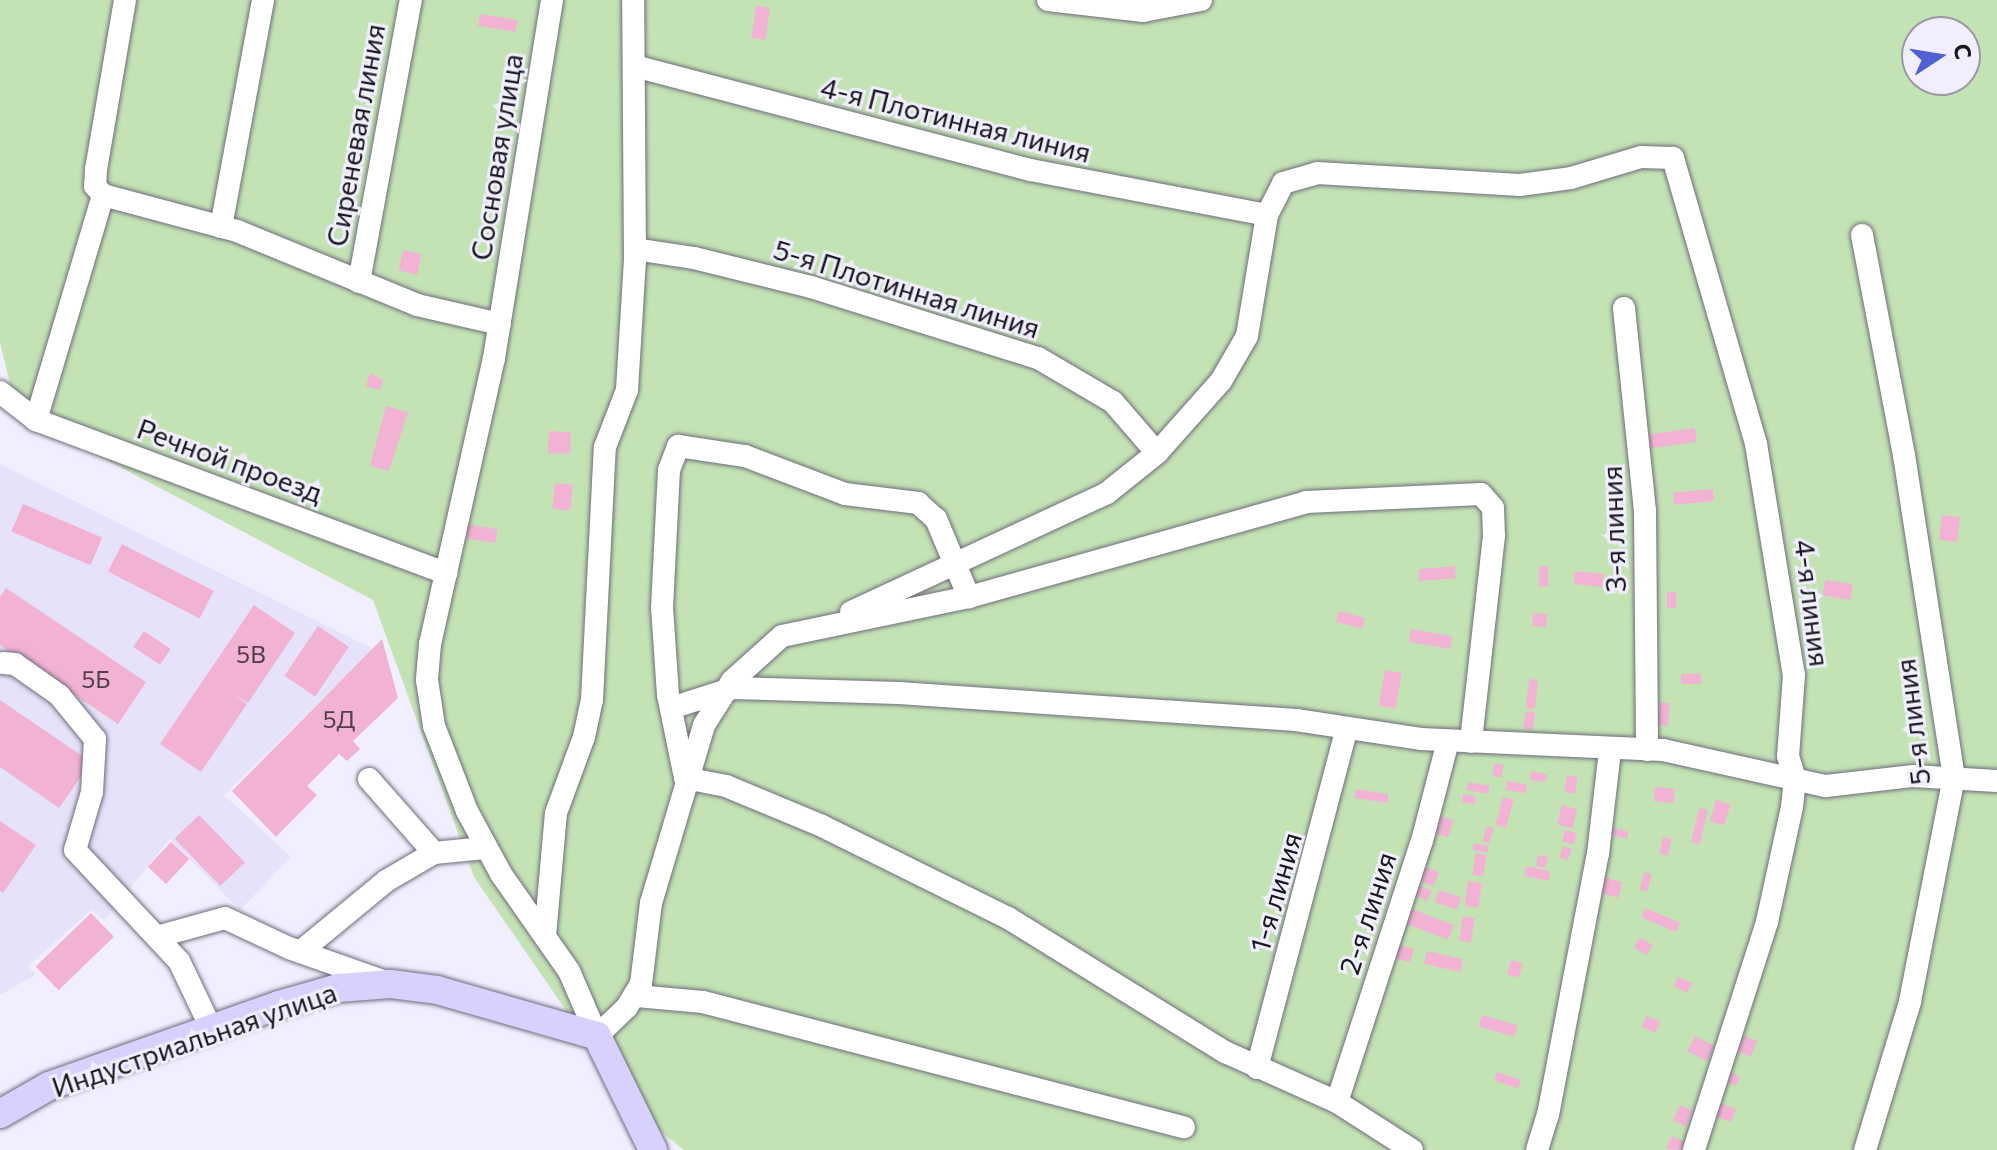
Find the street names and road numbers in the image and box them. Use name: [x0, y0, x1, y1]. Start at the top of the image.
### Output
street label: Сиреневая линия: [319, 21, 391, 249]
street label: Сосновая улица: [463, 51, 529, 263]
street label: 4-я Плотинная линия: [818, 69, 1094, 169]
street label: 5-я Плотинная линия: [770, 232, 1044, 344]
street label: Речной проезд: [133, 411, 327, 509]
street label: 3-я линия: [1594, 465, 1632, 593]
street label: 4-я линия: [1789, 538, 1837, 668]
street label: 5-я линия: [1888, 657, 1936, 787]
street label: 1-я линия: [1242, 828, 1308, 956]
street label: 2-я линия: [1331, 848, 1403, 978]
street label: Индустриальная улица: [47, 974, 341, 1104]

